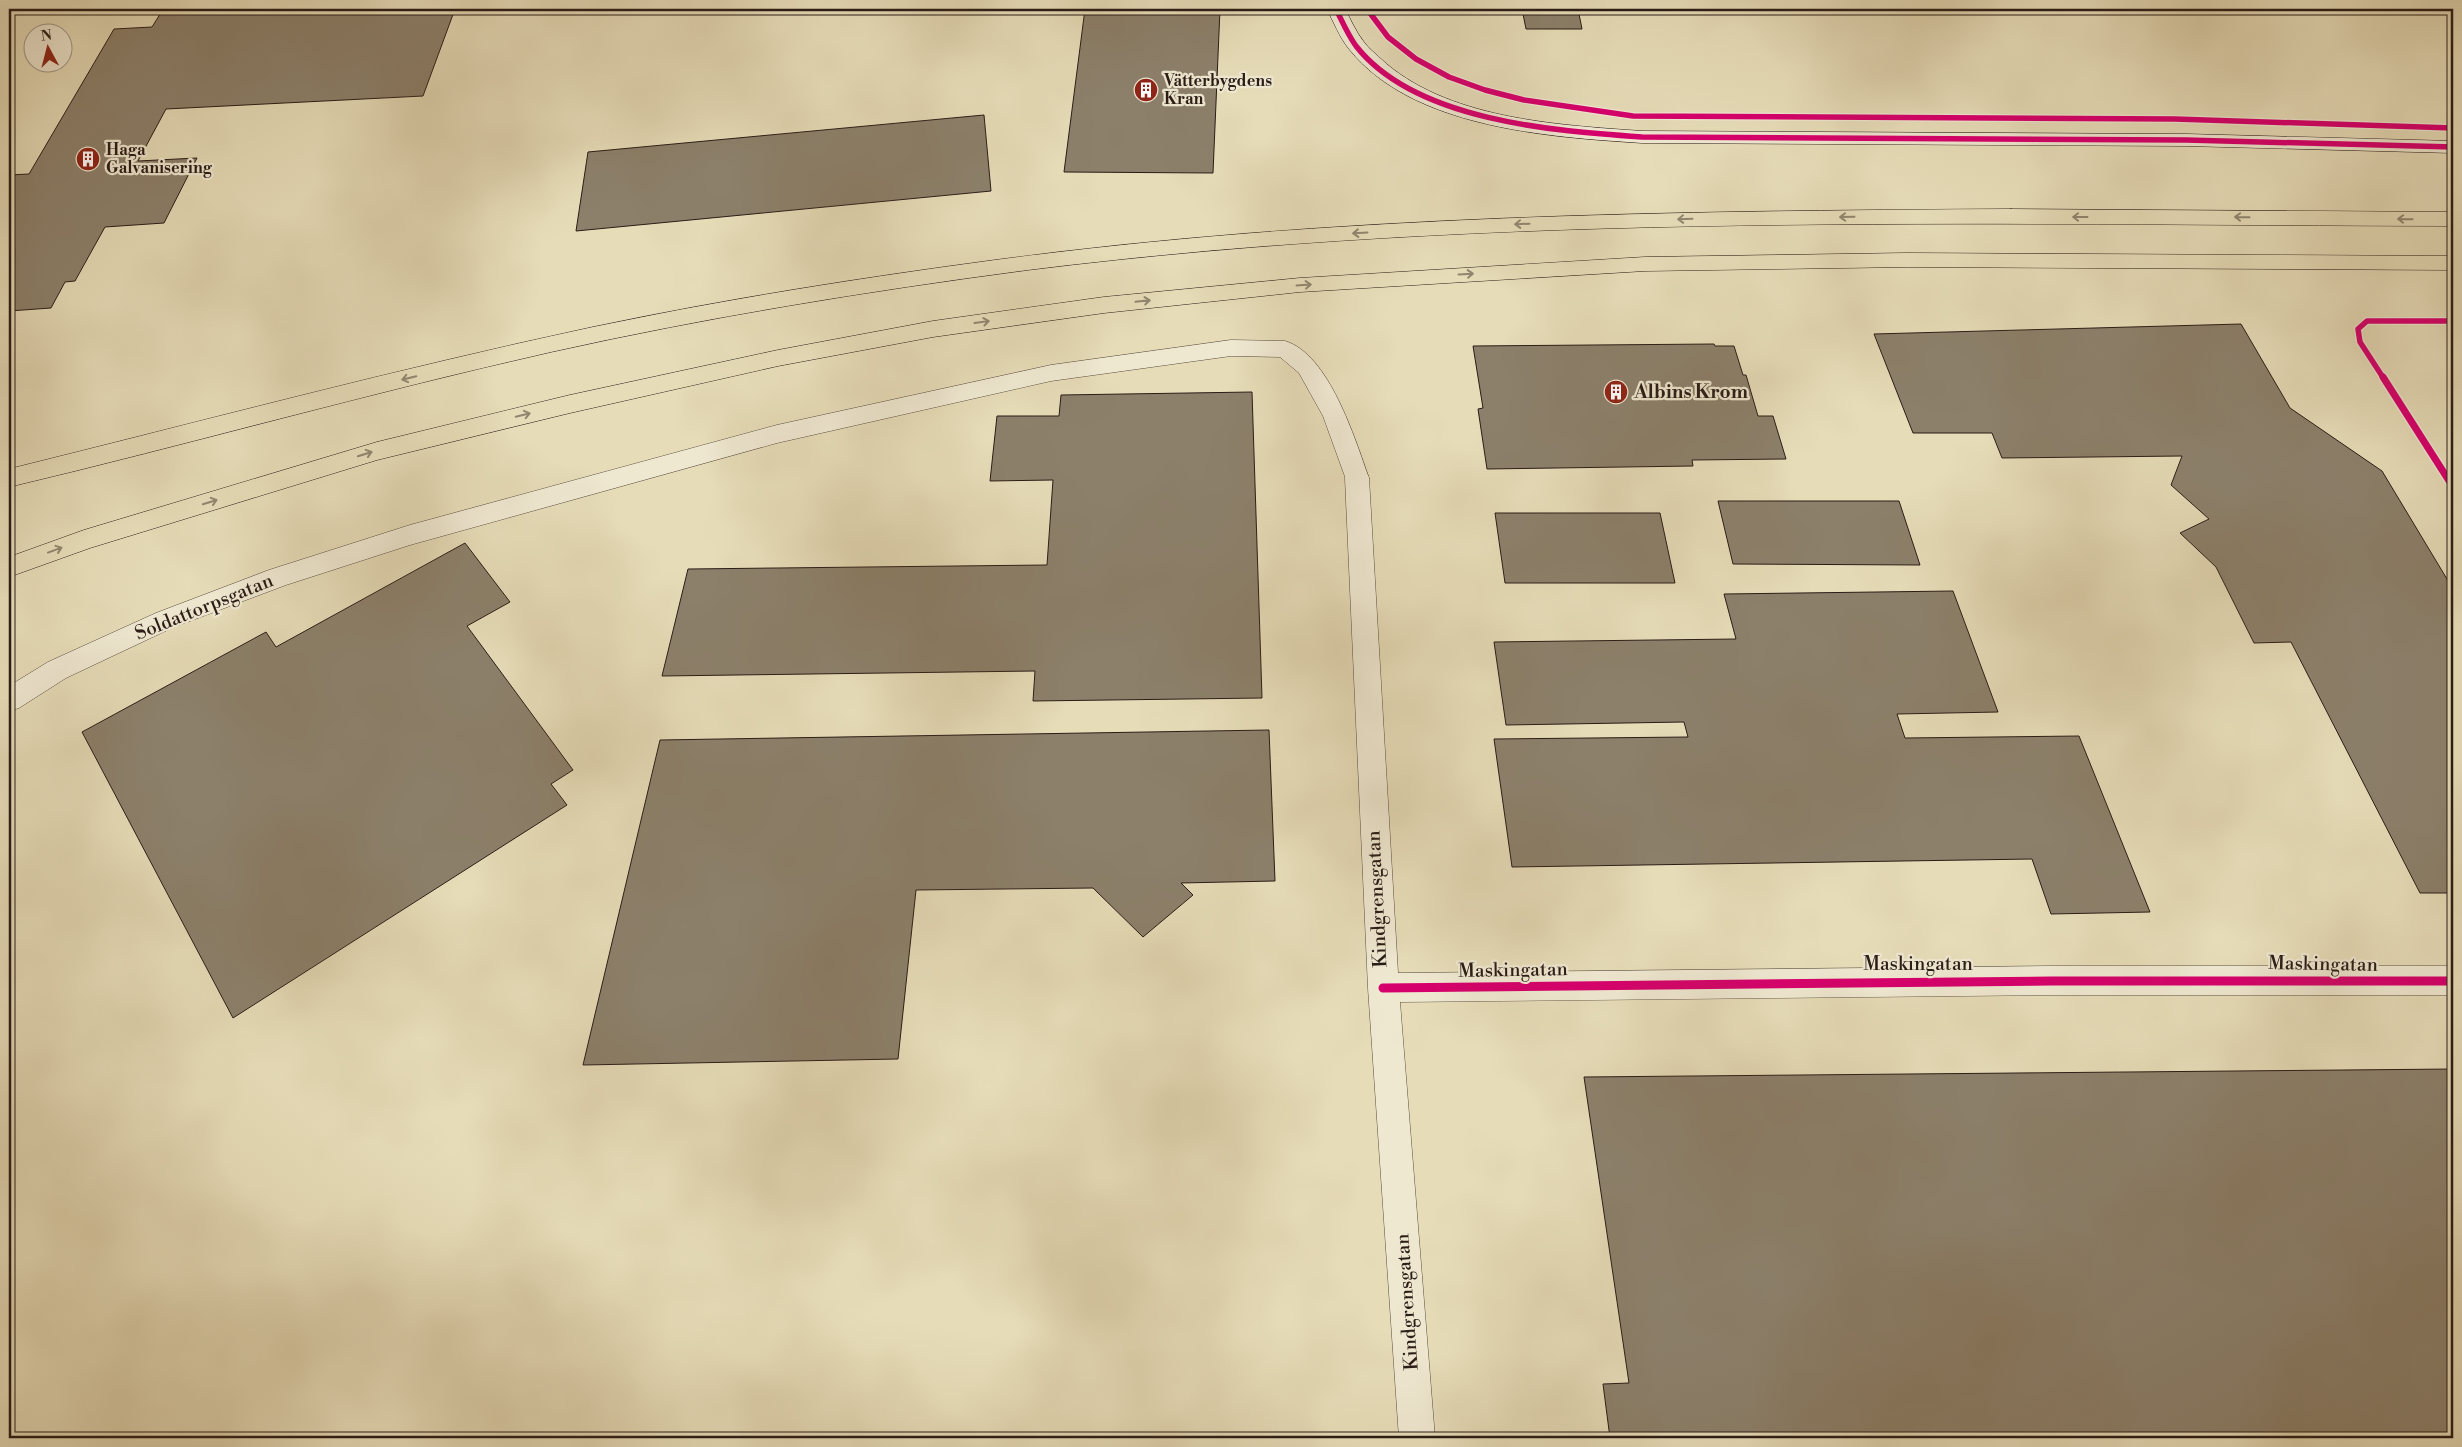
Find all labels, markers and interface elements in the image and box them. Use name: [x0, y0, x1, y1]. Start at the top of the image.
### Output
north arrow: [22, 22, 72, 72]
text: N: [40, 26, 53, 46]
place label: Vätterbygdens Kran: [1163, 71, 1272, 109]
building icon: Vätterbygdens Kran: [1133, 77, 1159, 103]
place label: Haga Galvanisering: [106, 140, 213, 178]
building icon: Haga Galvanisering: [75, 146, 101, 172]
one-way arrow: [1839, 212, 1856, 222]
one-way arrow: [2072, 212, 2088, 222]
one-way arrow: [2234, 212, 2250, 222]
one-way arrow: [1677, 214, 1693, 224]
one-way arrow: [2397, 214, 2413, 224]
one-way arrow: [1515, 220, 1531, 229]
one-way arrow: [1352, 229, 1368, 238]
one-way arrow: [1458, 269, 1474, 278]
one-way arrow: [1296, 280, 1312, 289]
one-way arrow: [1134, 296, 1150, 306]
one-way arrow: [973, 317, 989, 327]
one-way arrow: [402, 374, 418, 383]
building icon: Albins Krom: [1603, 379, 1629, 405]
place label: Albins Krom: [1633, 380, 1748, 404]
one-way arrow: [514, 410, 530, 419]
one-way arrow: [357, 449, 373, 459]
one-way arrow: [201, 496, 217, 506]
one-way arrow: [46, 545, 62, 554]
street label: Soldattorpsgatan: [131, 568, 277, 646]
street label: Kindgrensgatan: [1361, 830, 1393, 968]
street label: Maskingatan: [2268, 951, 2378, 977]
street label: Maskingatan: [1863, 952, 1973, 976]
street label: Maskingatan: [1458, 957, 1568, 983]
street label: Kindgrensgatan: [1390, 1233, 1424, 1371]

